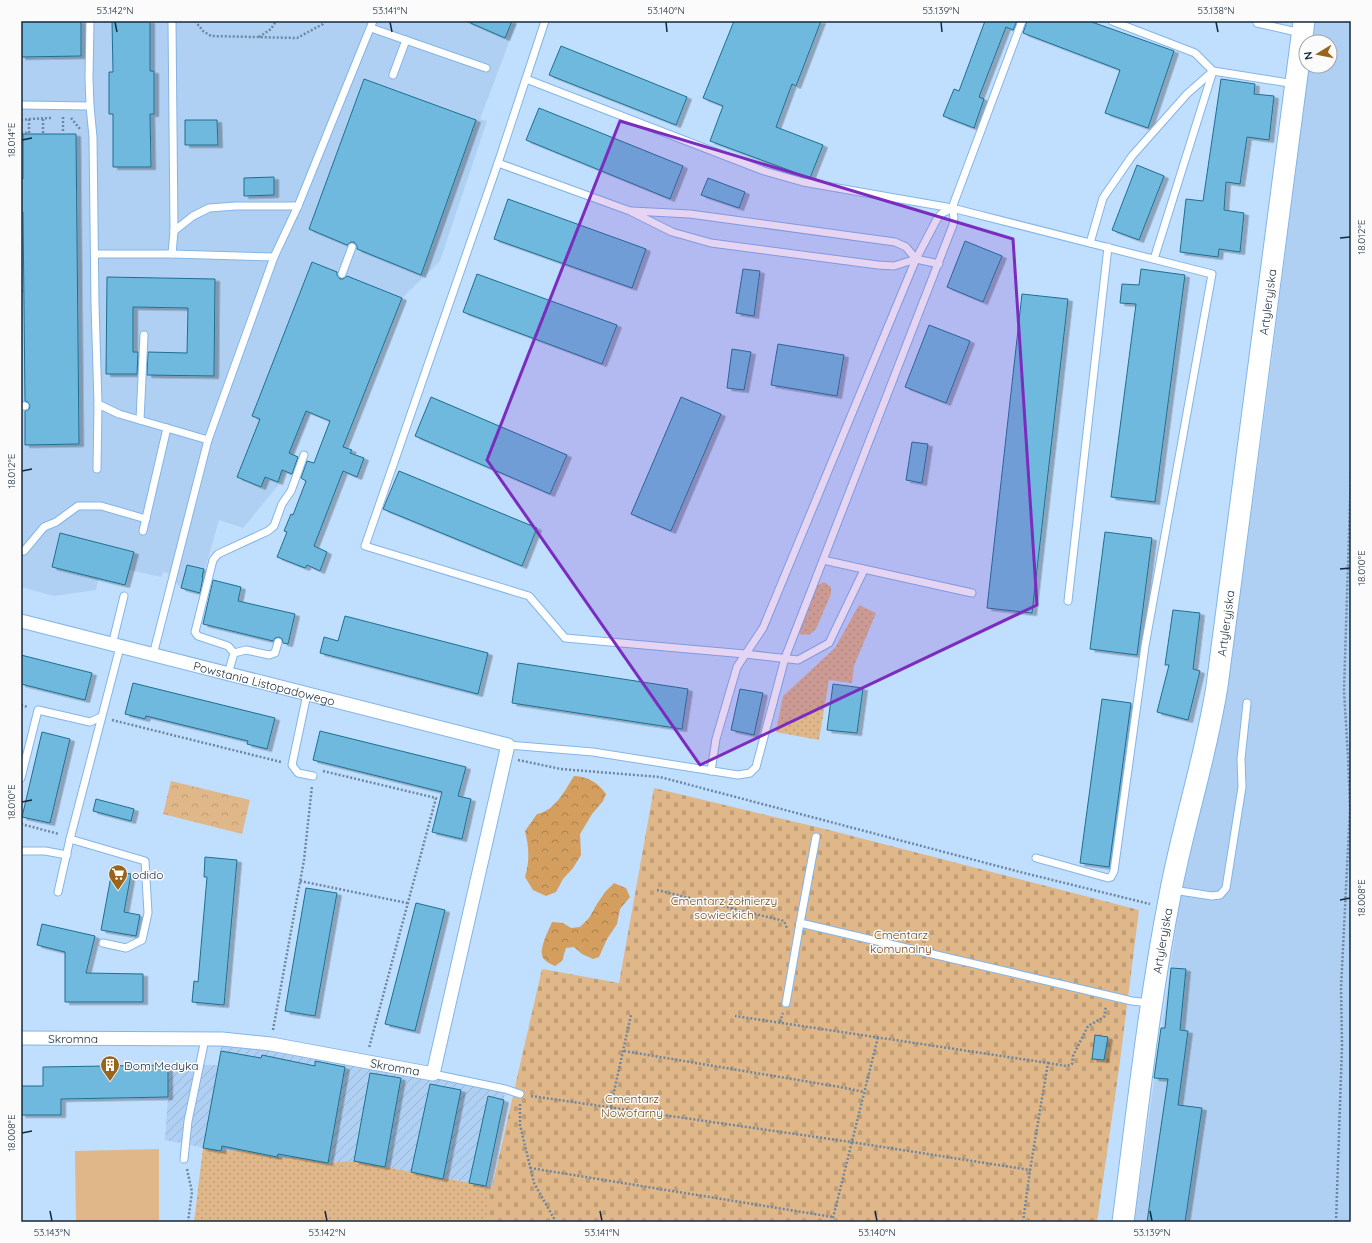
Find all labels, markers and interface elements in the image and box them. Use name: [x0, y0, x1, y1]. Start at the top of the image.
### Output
text: 53.142°N: [96, 4, 134, 17]
text: 53.141°N: [372, 4, 408, 17]
text: 53.140°N: [647, 4, 685, 17]
text: 53.139°N: [922, 4, 960, 17]
text: 53.138°N: [1197, 4, 1235, 17]
north arrow: [1298, 34, 1338, 74]
text: N: [1301, 51, 1316, 61]
text: 18.014°E: [5, 122, 18, 157]
text: 18.012°E: [1355, 219, 1368, 255]
street label: Artyleryjska: [1255, 268, 1279, 336]
text: 18.012°E: [5, 453, 18, 489]
text: 18.010°E: [1355, 550, 1368, 586]
street label: Artyleryjska: [1213, 589, 1237, 657]
street label: Powstania Listopadowego: [192, 658, 337, 708]
text: 18.010°E: [5, 784, 18, 820]
supermarket icon: odido: [107, 863, 129, 891]
place label: odido: [132, 867, 164, 882]
text: 18.008°E: [1355, 879, 1368, 917]
park label: Cmentarz żołnierzy sowieckich: [671, 893, 777, 922]
street label: Artyleryjska: [1149, 906, 1175, 975]
park label: Cmentarz komunalny: [870, 927, 932, 956]
street label: Skromna: [48, 1031, 98, 1046]
building icon: Dom Medyka: [99, 1054, 121, 1082]
street label: Skromna: [369, 1055, 421, 1079]
place label: Dom Medyka: [124, 1058, 199, 1073]
park label: Cmentarz Nowofarny: [601, 1091, 663, 1120]
text: 18.008°E: [5, 1114, 18, 1152]
text: 53.143°N: [34, 1226, 70, 1239]
text: 53.142°N: [308, 1226, 346, 1239]
text: 53.141°N: [584, 1226, 620, 1239]
text: 53.140°N: [858, 1226, 896, 1239]
text: 53.139°N: [1133, 1226, 1171, 1239]

